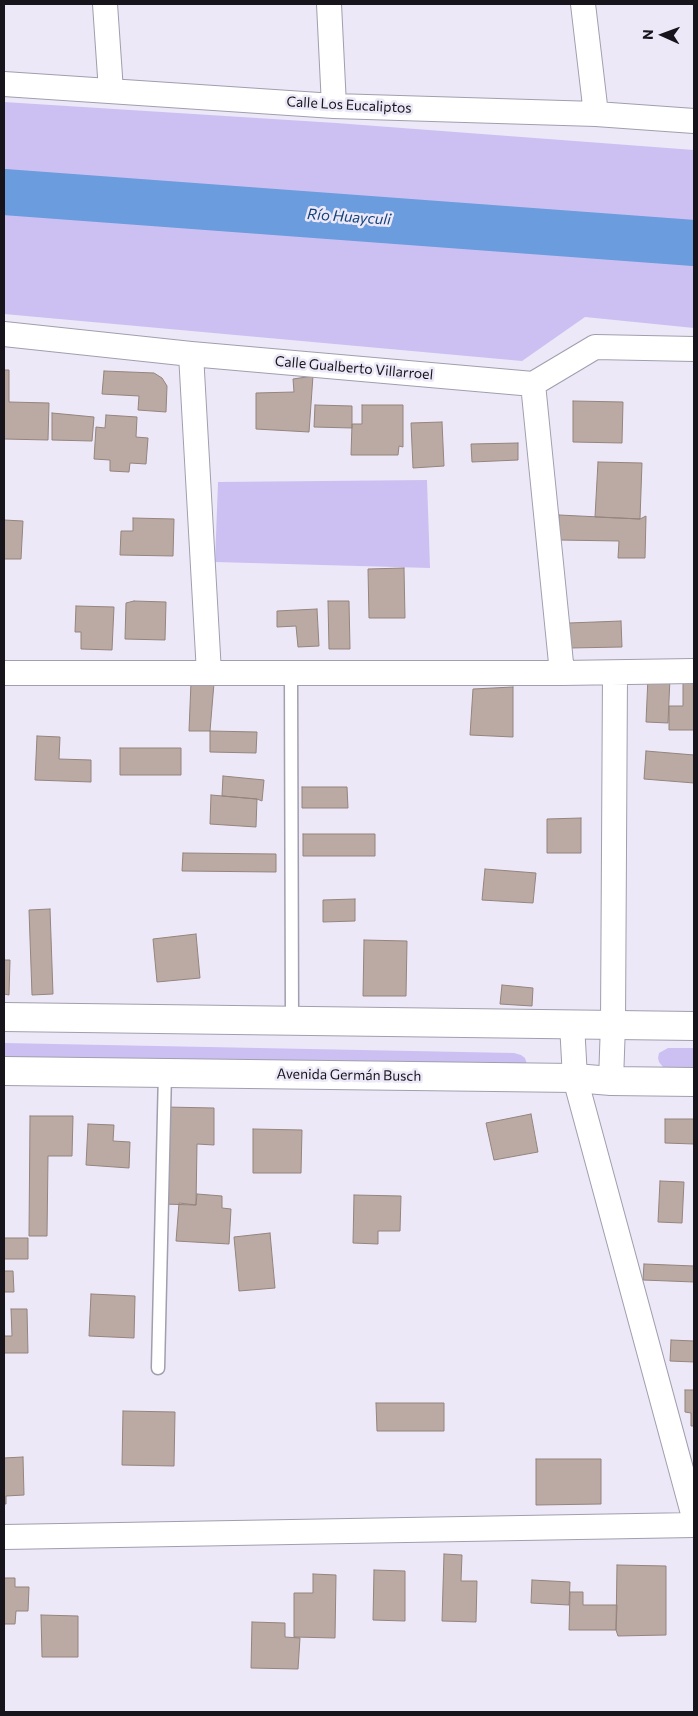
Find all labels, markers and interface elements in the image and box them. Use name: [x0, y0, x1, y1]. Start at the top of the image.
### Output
north arrow: [638, 10, 688, 60]
text: N: [639, 29, 656, 40]
street label: Calle Los Eucaliptos: [286, 93, 412, 117]
water label: Río Huayculi: [306, 205, 392, 229]
street label: Calle Gualberto Villarroel: [274, 353, 434, 383]
street label: Avenida Germán Busch: [276, 1065, 422, 1085]

